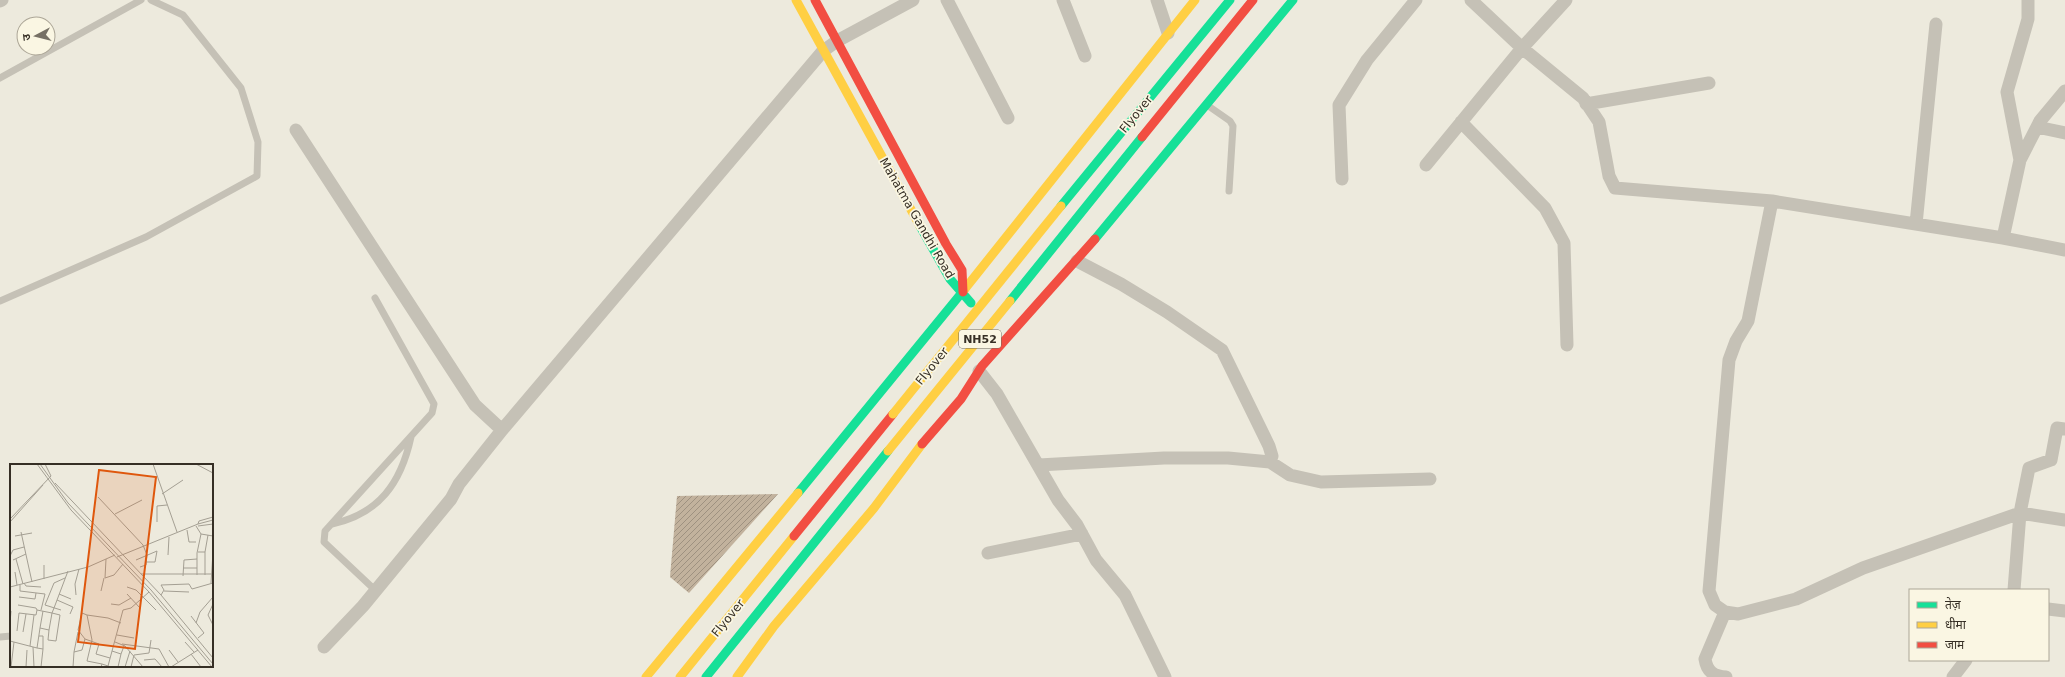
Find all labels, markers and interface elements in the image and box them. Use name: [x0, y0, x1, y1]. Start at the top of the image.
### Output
north arrow: [16, 16, 56, 56]
text: उ: [20, 33, 33, 41]
street label: Flyover: [1117, 92, 1155, 136]
street label: Mahatma Gandhi Road: [877, 155, 957, 281]
road number: NH52: [959, 330, 1001, 348]
street label: Flyover: [913, 344, 951, 388]
inset map: [10, 464, 213, 667]
legend: [1909, 589, 2049, 661]
street label: Flyover: [709, 596, 747, 640]
text: तेज़: [1945, 597, 1962, 612]
text: धीमा: [1945, 617, 1967, 632]
text: जाम: [1945, 638, 1965, 652]

